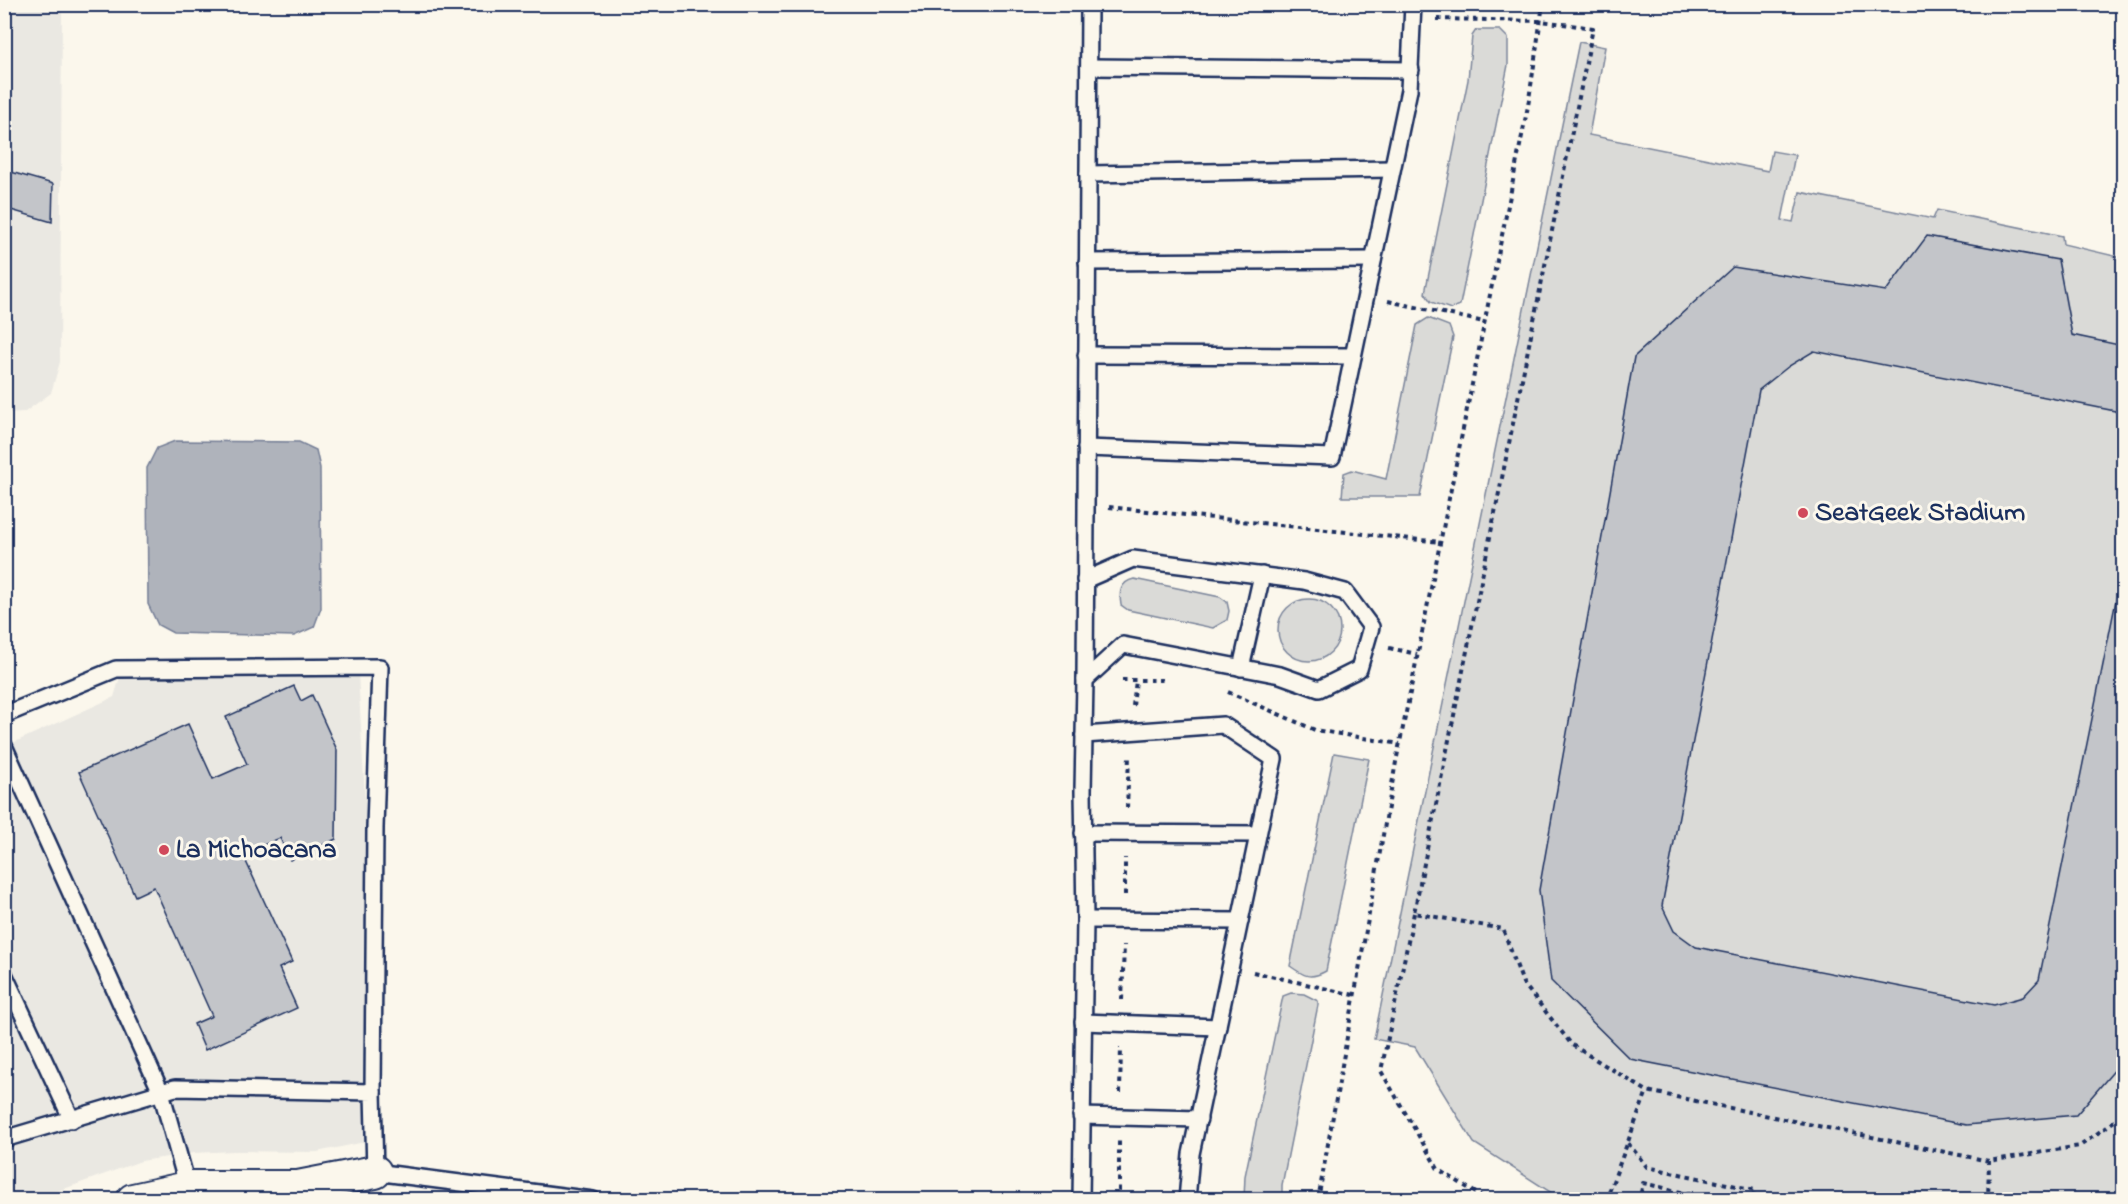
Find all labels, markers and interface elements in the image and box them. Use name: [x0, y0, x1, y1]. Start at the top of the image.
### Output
place label: SeatGeek Stadium: [1815, 494, 2025, 533]
marker: SeatGeek Stadium: [1796, 506, 1810, 520]
place label: La Michoacana: [176, 831, 336, 870]
marker: La Michoacana: [157, 843, 171, 857]

